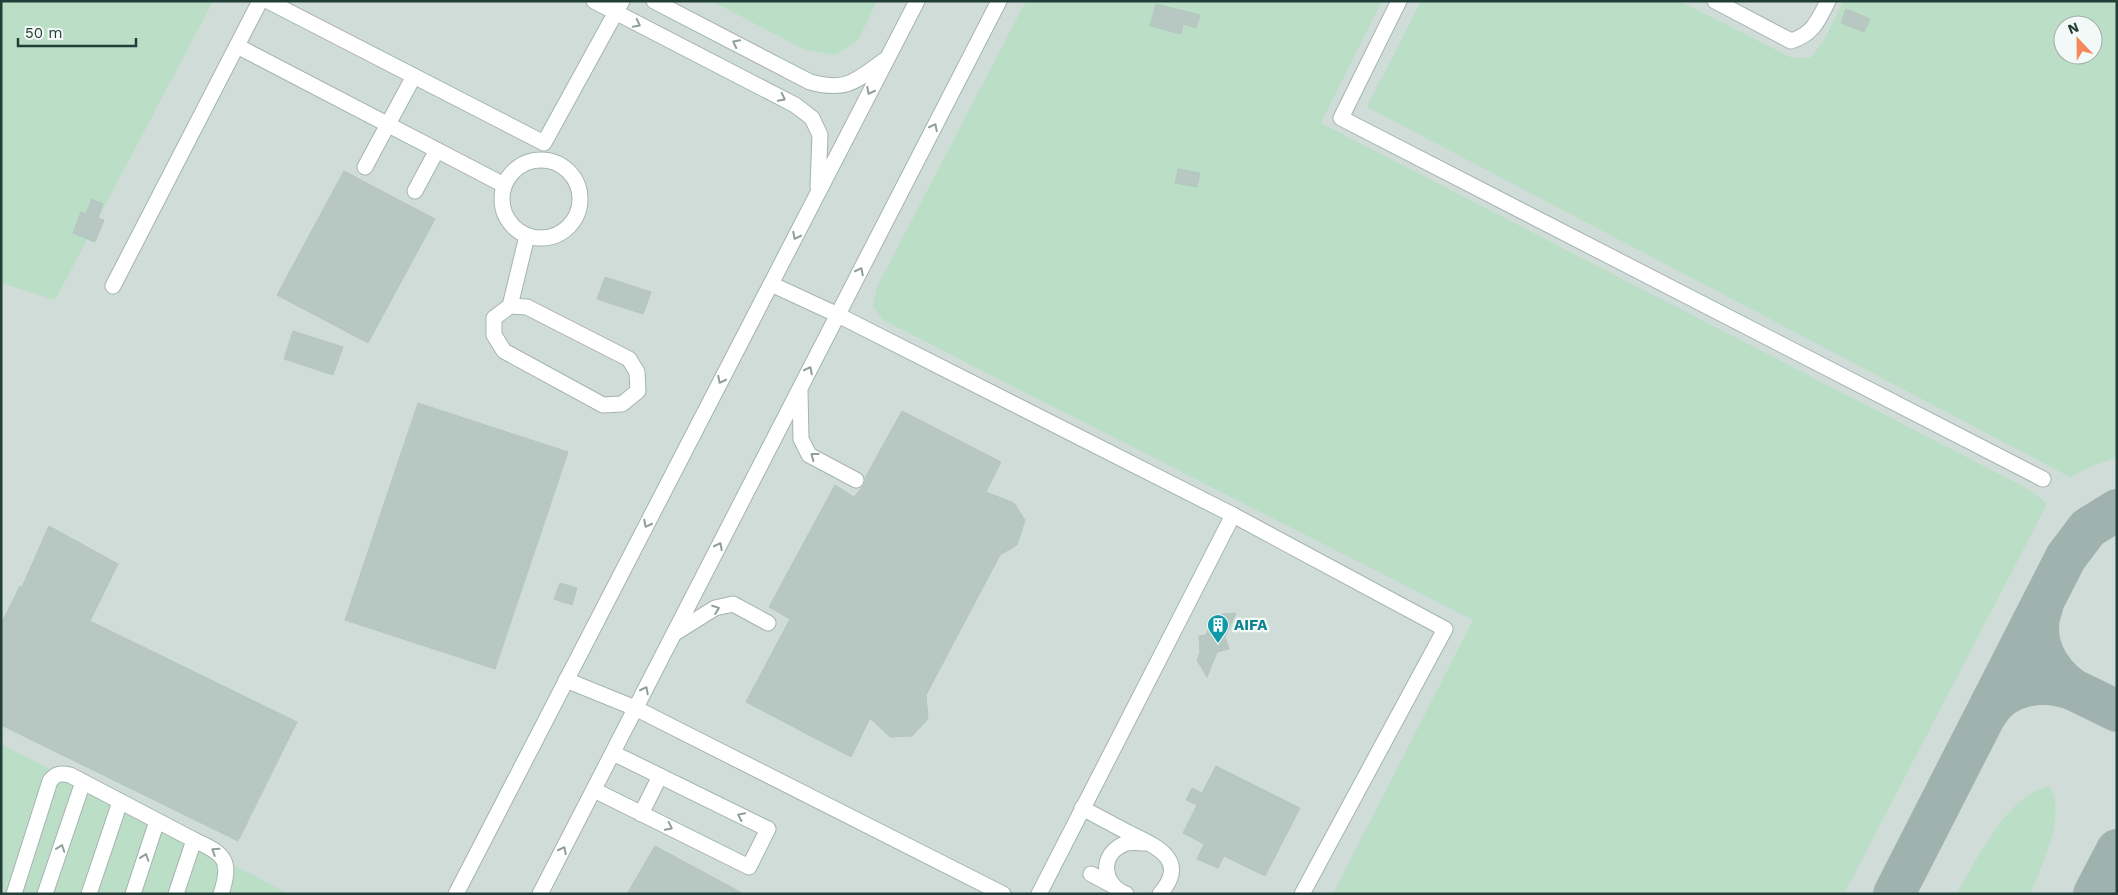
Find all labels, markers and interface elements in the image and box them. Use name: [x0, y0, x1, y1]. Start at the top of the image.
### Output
scale bar: [18, 15, 135, 47]
north arrow: [2053, 15, 2103, 65]
one-way arrow: [632, 18, 641, 28]
text: N: [2065, 19, 2081, 37]
text: 50 m: [25, 24, 62, 42]
one-way arrow: [732, 39, 741, 49]
one-way arrow: [866, 86, 876, 95]
one-way arrow: [777, 92, 786, 102]
one-way arrow: [928, 123, 938, 132]
one-way arrow: [792, 230, 802, 239]
one-way arrow: [854, 267, 864, 276]
one-way arrow: [803, 366, 813, 375]
one-way arrow: [717, 375, 727, 384]
one-way arrow: [810, 453, 820, 462]
one-way arrow: [643, 519, 653, 528]
one-way arrow: [713, 542, 723, 551]
one-way arrow: [711, 605, 720, 615]
building icon: AIFA: [1206, 613, 1230, 644]
place label: AIFA: [1234, 616, 1268, 634]
one-way arrow: [639, 686, 649, 695]
one-way arrow: [737, 812, 746, 822]
one-way arrow: [663, 821, 672, 831]
one-way arrow: [55, 844, 65, 852]
one-way arrow: [557, 847, 567, 856]
one-way arrow: [211, 848, 220, 857]
one-way arrow: [139, 854, 149, 862]

